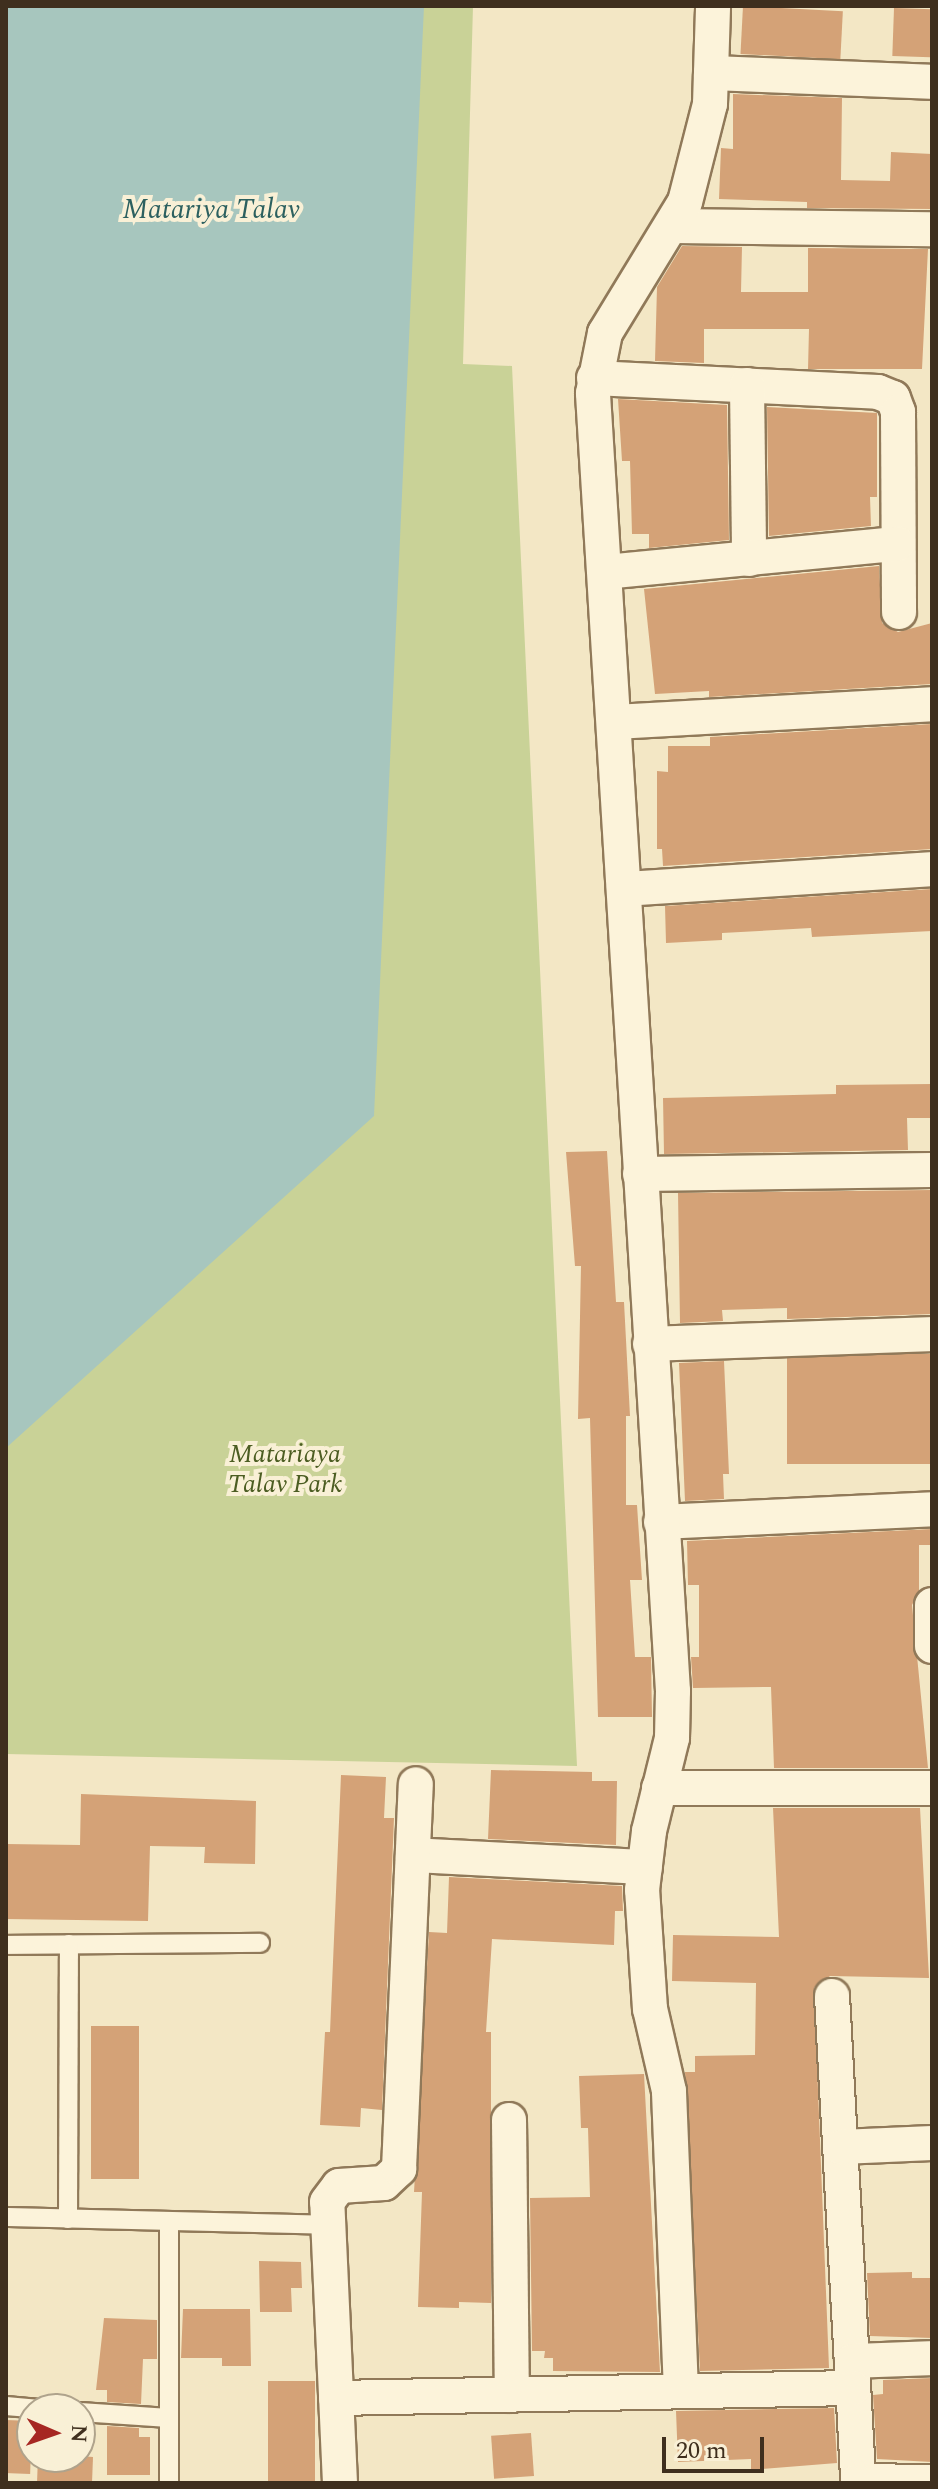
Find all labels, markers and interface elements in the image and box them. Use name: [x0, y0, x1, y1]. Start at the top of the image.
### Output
water label: Matariya Talav: [122, 193, 300, 227]
park label: Matariaya Talav Park: [228, 1439, 342, 1500]
north arrow: [16, 2393, 96, 2473]
scale bar: [666, 2421, 768, 2471]
text: N: [62, 2424, 95, 2443]
text: 20 m: [676, 2433, 727, 2469]

